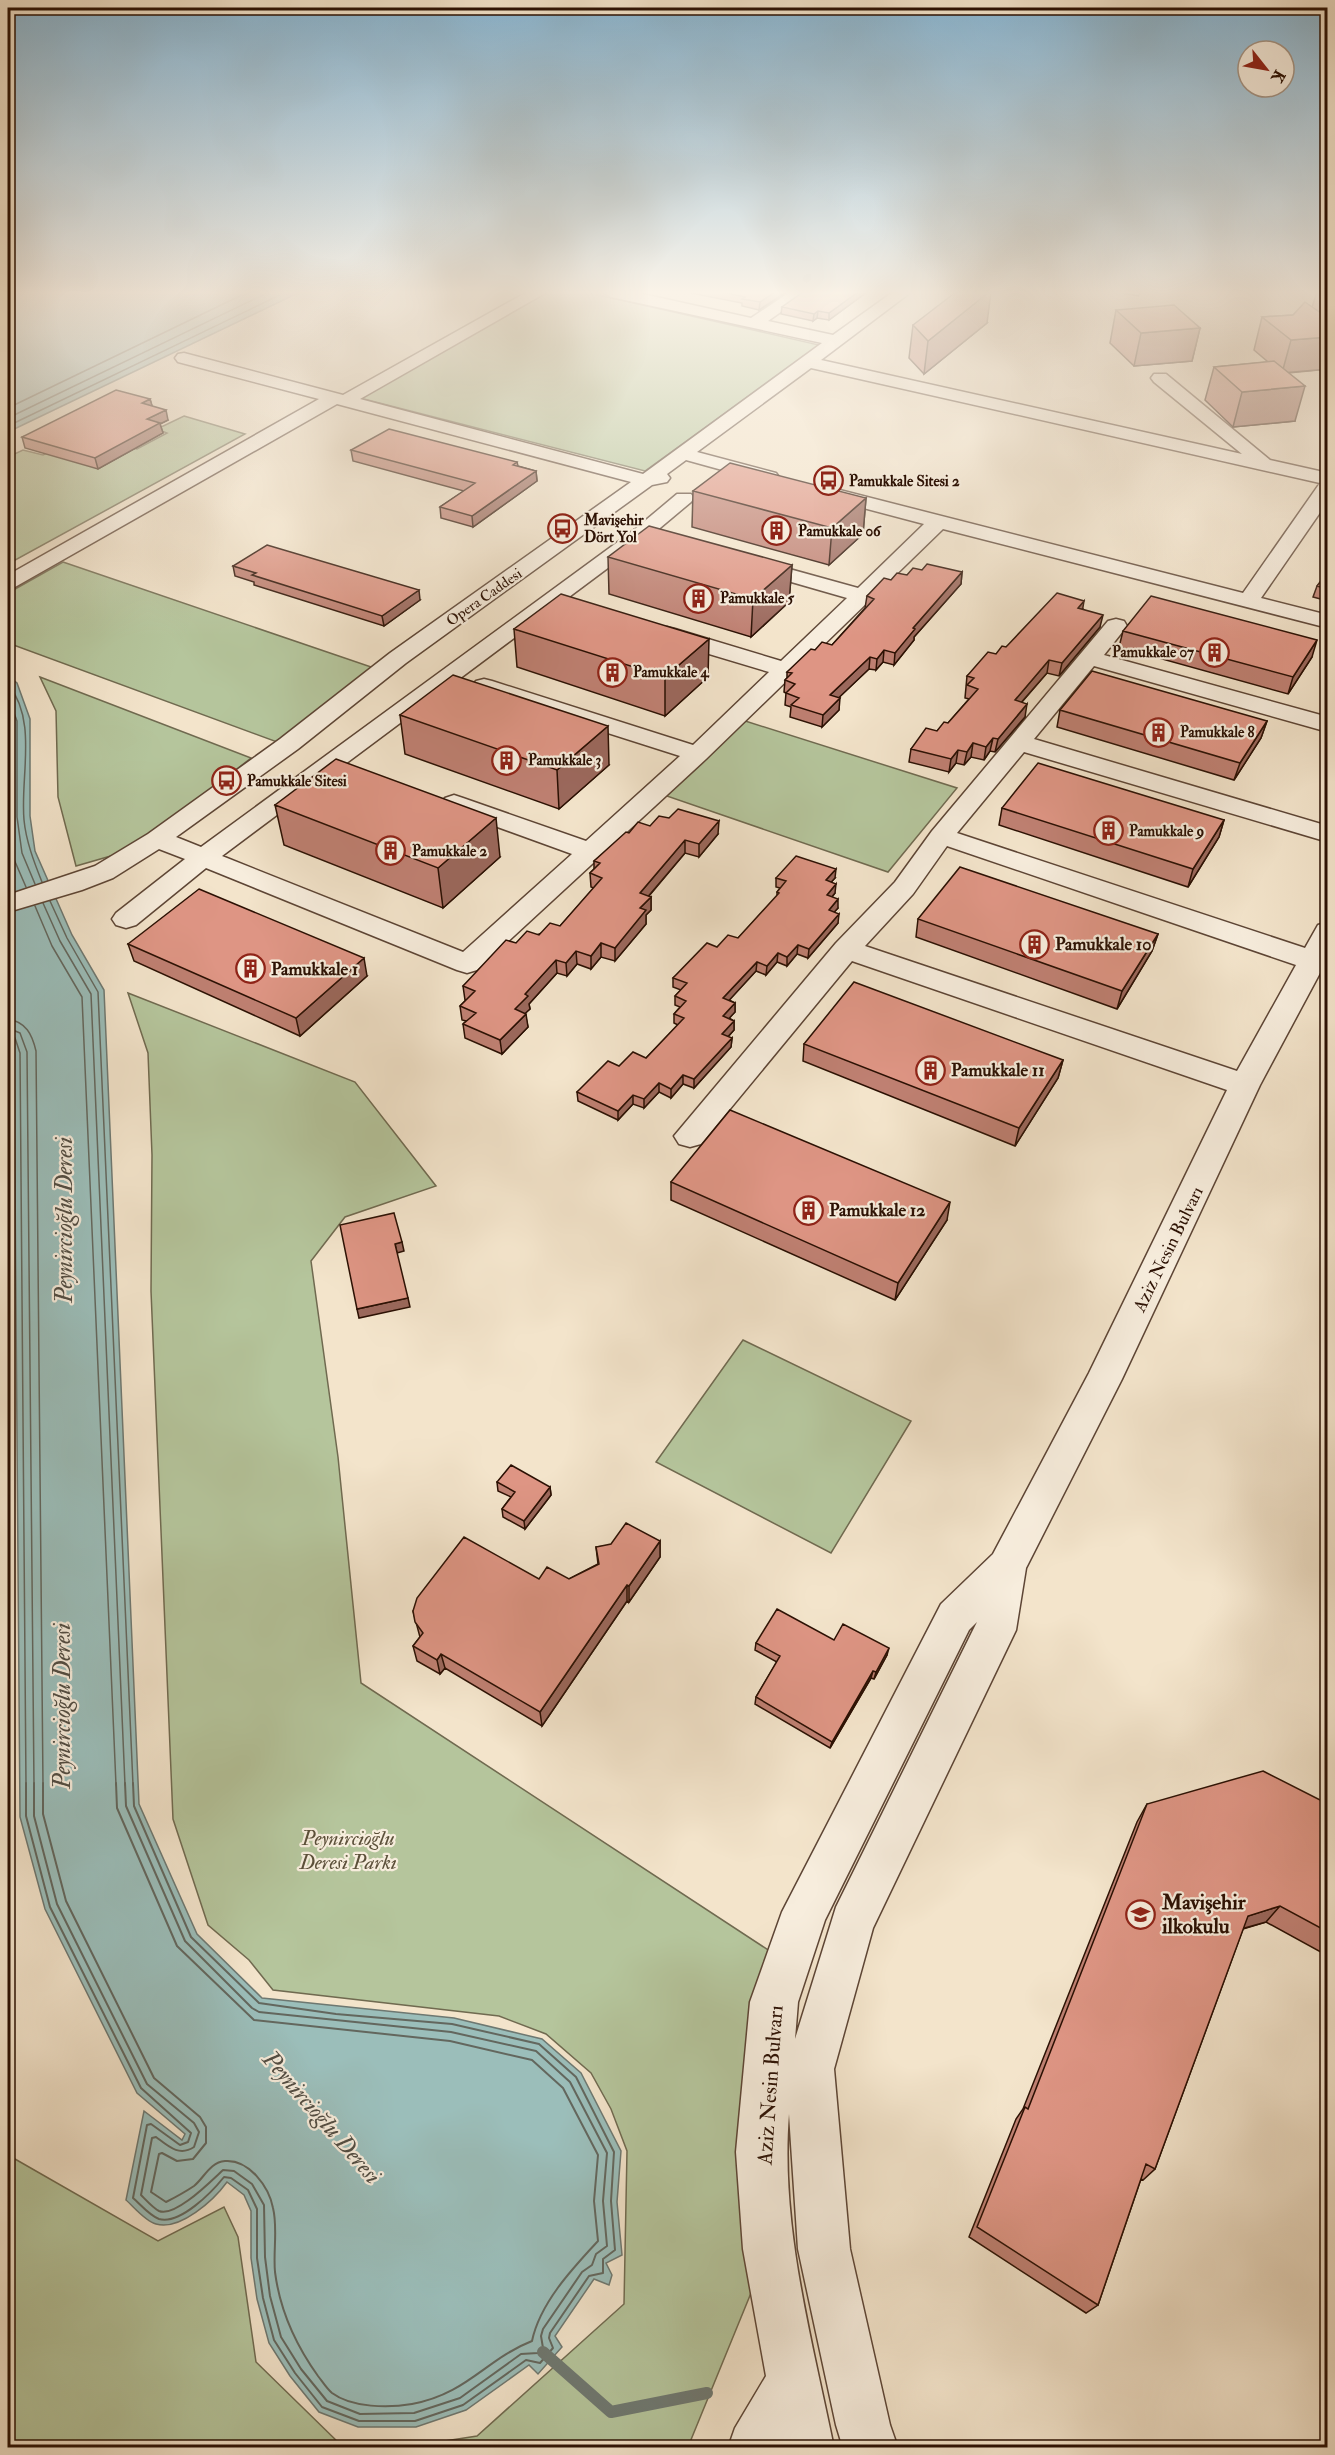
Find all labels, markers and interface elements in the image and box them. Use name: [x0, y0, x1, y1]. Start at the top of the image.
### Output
north arrow: [1236, 39, 1296, 99]
text: K: [1266, 66, 1289, 87]
bus stop icon: Pamukkale Sitesi 2: [812, 465, 844, 497]
place label: Pamukkale Sitesi 2: [849, 472, 960, 491]
place label: Mavişehir Dört Yol: [583, 511, 644, 547]
bus stop icon: Mavişehir Dört Yol: [547, 513, 579, 545]
building icon: Pamukkale 06: [761, 515, 793, 547]
place label: Pamukkale 06: [798, 522, 882, 541]
street label: Opera Caddesi: [443, 564, 526, 631]
building icon: Pamukkale 5: [683, 582, 715, 614]
place label: Pamukkale 5: [720, 589, 794, 608]
building icon: Pamukkale 07: [1199, 636, 1231, 668]
place label: Pamukkale 07: [1112, 643, 1194, 662]
building icon: Pamukkale 4: [596, 656, 628, 688]
place label: Pamukkale 4: [633, 663, 709, 682]
building icon: Pamukkale 8: [1143, 716, 1175, 748]
place label: Pamukkale 8: [1180, 723, 1254, 742]
building icon: Pamukkale 3: [491, 744, 523, 776]
place label: Pamukkale 3: [528, 751, 601, 770]
bus stop icon: Pamukkale Sitesi: [210, 765, 242, 797]
place label: Pamukkale Sitesi: [247, 772, 347, 791]
building icon: Pamukkale 9: [1092, 815, 1124, 847]
place label: Pamukkale 9: [1129, 822, 1204, 841]
building icon: Pamukkale 2: [375, 835, 407, 867]
place label: Pamukkale 2: [412, 842, 487, 861]
building icon: Pamukkale 10: [1018, 928, 1050, 960]
place label: Pamukkale 10: [1055, 933, 1151, 956]
building icon: Pamukkale 1: [234, 953, 266, 985]
place label: Pamukkale 1: [271, 958, 358, 981]
building icon: Pamukkale 11: [914, 1054, 946, 1086]
place label: Pamukkale 11: [951, 1059, 1045, 1082]
water label: Peynircioğlu Deresi: [49, 1136, 80, 1304]
street label: Aziz Nesin Bulvarı: [1128, 1182, 1209, 1317]
building icon: Pamukkale 12: [792, 1194, 824, 1226]
place label: Pamukkale 12: [829, 1199, 925, 1222]
water label: Peynircioğlu Deresi: [47, 1622, 78, 1790]
park label: Peynircioğlu Deresi Parkı: [298, 1825, 397, 1876]
place label: Mavişehir ilkokulu: [1161, 1889, 1247, 1940]
school or university icon: Mavişehir ilkokulu: [1125, 1898, 1157, 1930]
street label: Aziz Nesin Bulvarı: [751, 2004, 790, 2167]
water label: Peynircioğlu Deresi: [255, 2044, 388, 2191]

